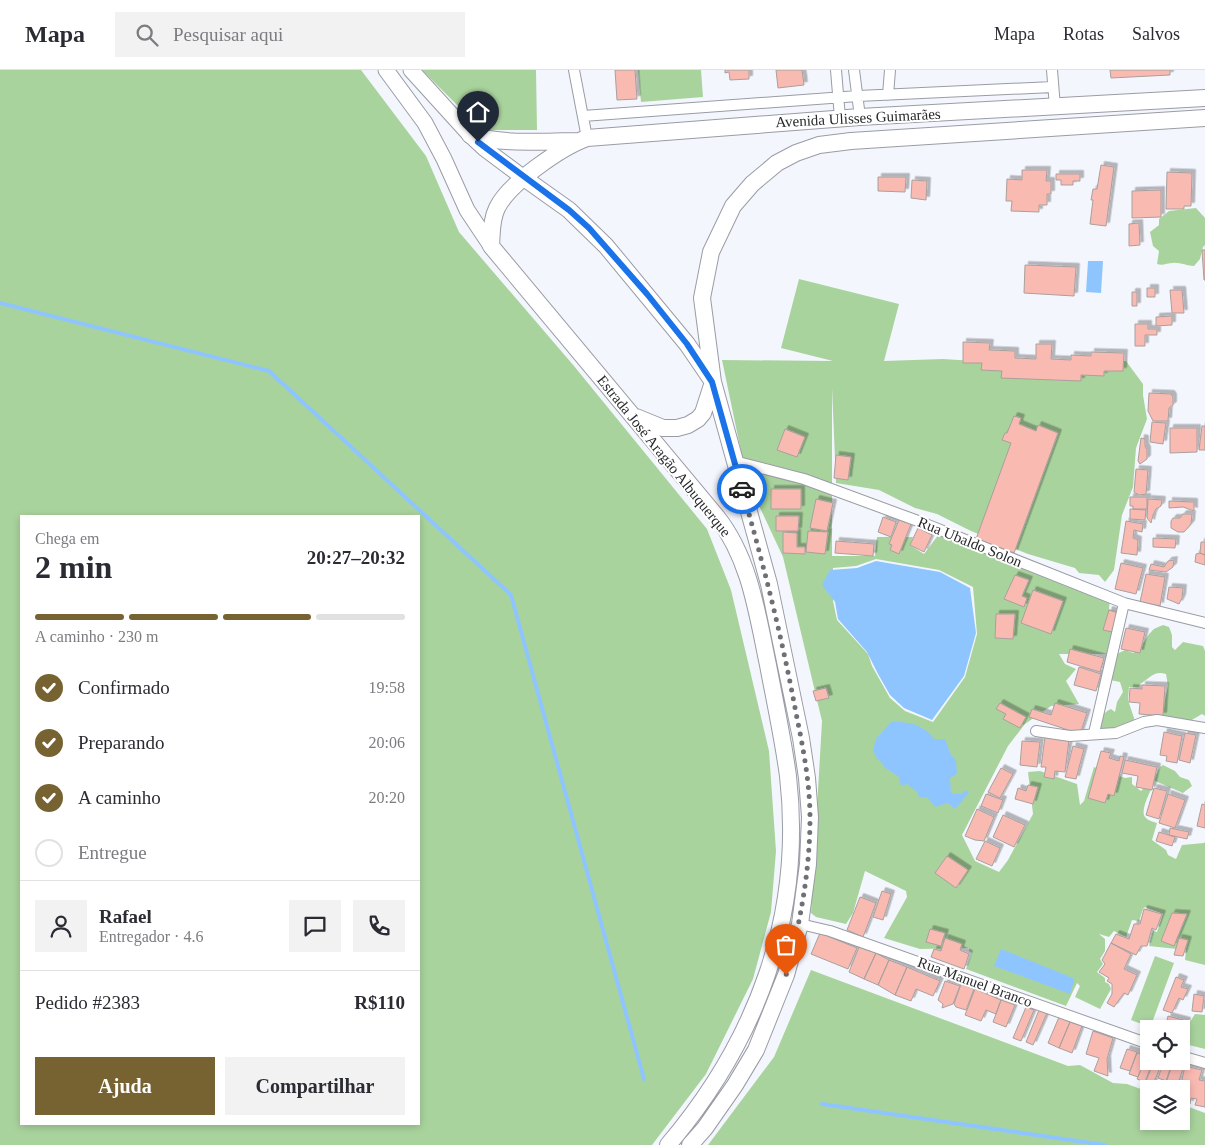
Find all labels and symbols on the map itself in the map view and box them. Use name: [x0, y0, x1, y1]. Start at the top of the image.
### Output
pin: [457, 91, 499, 142]
street label: Avenida Ulisses Guimarães: [775, 106, 941, 130]
street label: Estrada José Aragão Albuquerque: [594, 372, 734, 540]
courier: [717, 464, 767, 514]
street label: Rua Ubaldo Solon: [916, 514, 1025, 570]
pin: [765, 924, 807, 975]
street label: Rua Manuel Branco: [916, 954, 1034, 1010]

